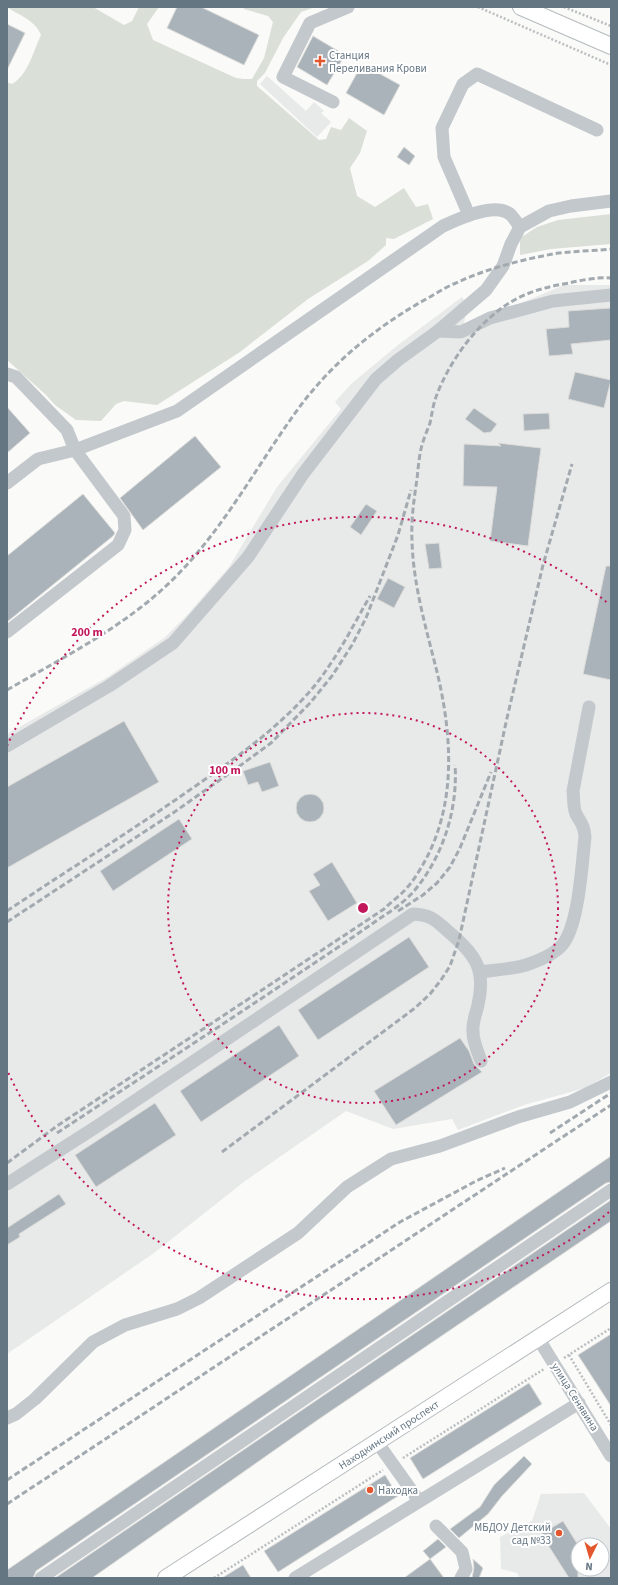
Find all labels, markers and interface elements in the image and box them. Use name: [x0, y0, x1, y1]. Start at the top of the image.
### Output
place label: Станция Переливания Крови: [329, 48, 427, 76]
marker: Станция Переливания Крови: [314, 55, 326, 67]
text: 200 m: [71, 624, 103, 641]
text: 100 m: [209, 762, 241, 779]
centre of rings: [356, 901, 370, 915]
street label: улица Сенявина: [548, 1360, 602, 1434]
street label: Находкинский проспект: [336, 1397, 442, 1473]
place label: Находка: [378, 1483, 418, 1498]
marker: Находка: [365, 1485, 375, 1495]
place label: МБДОУ Детский сад №33: [474, 1520, 551, 1548]
marker: МБДОУ Детский сад №33: [554, 1528, 564, 1538]
north arrow: [570, 1537, 610, 1577]
text: N: [585, 1559, 593, 1574]

